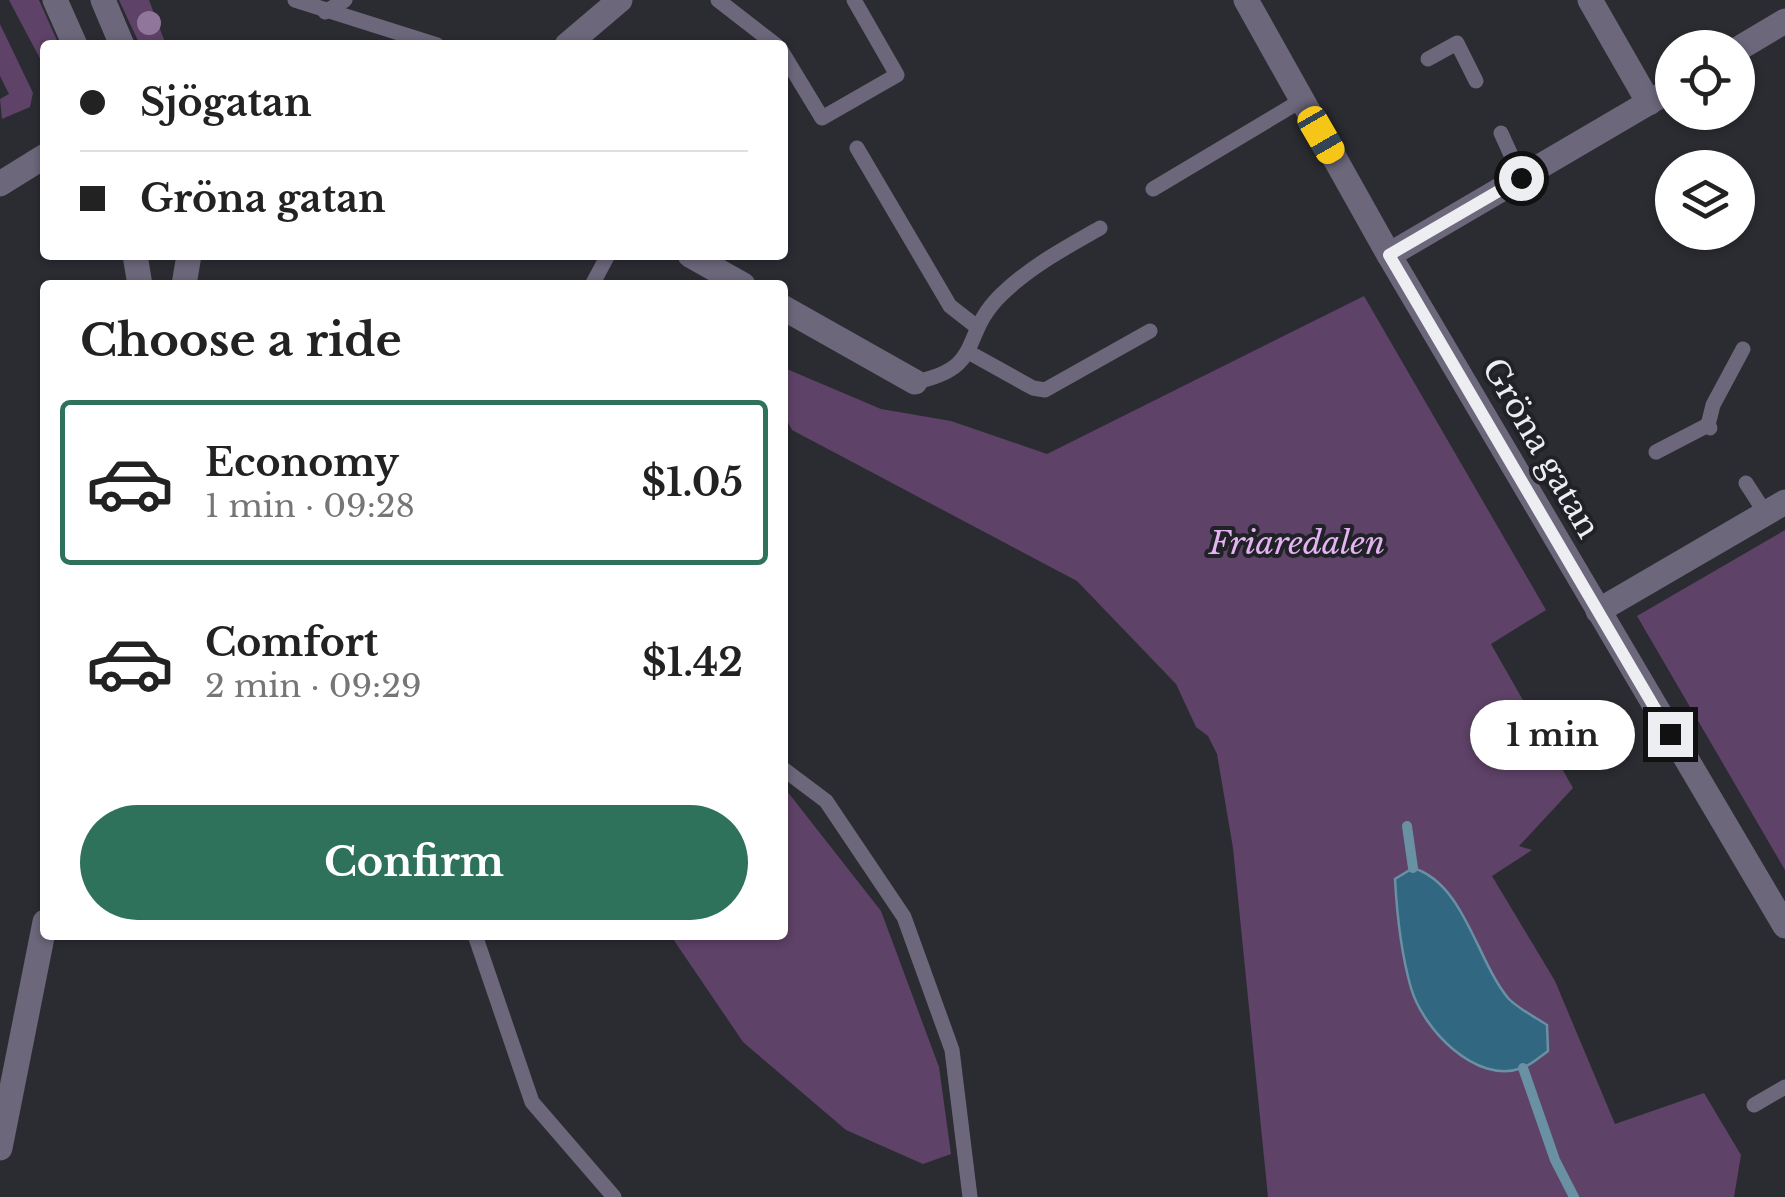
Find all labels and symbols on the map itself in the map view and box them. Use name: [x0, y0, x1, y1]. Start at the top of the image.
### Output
car: [1293, 102, 1349, 168]
route start: [1499, 156, 1544, 201]
street label: Gröna gatan: [1473, 351, 1609, 545]
park label: Friaredalen: [1208, 523, 1385, 563]
callout: 1 min: [1470, 699, 1635, 769]
route end: [1648, 712, 1693, 757]

